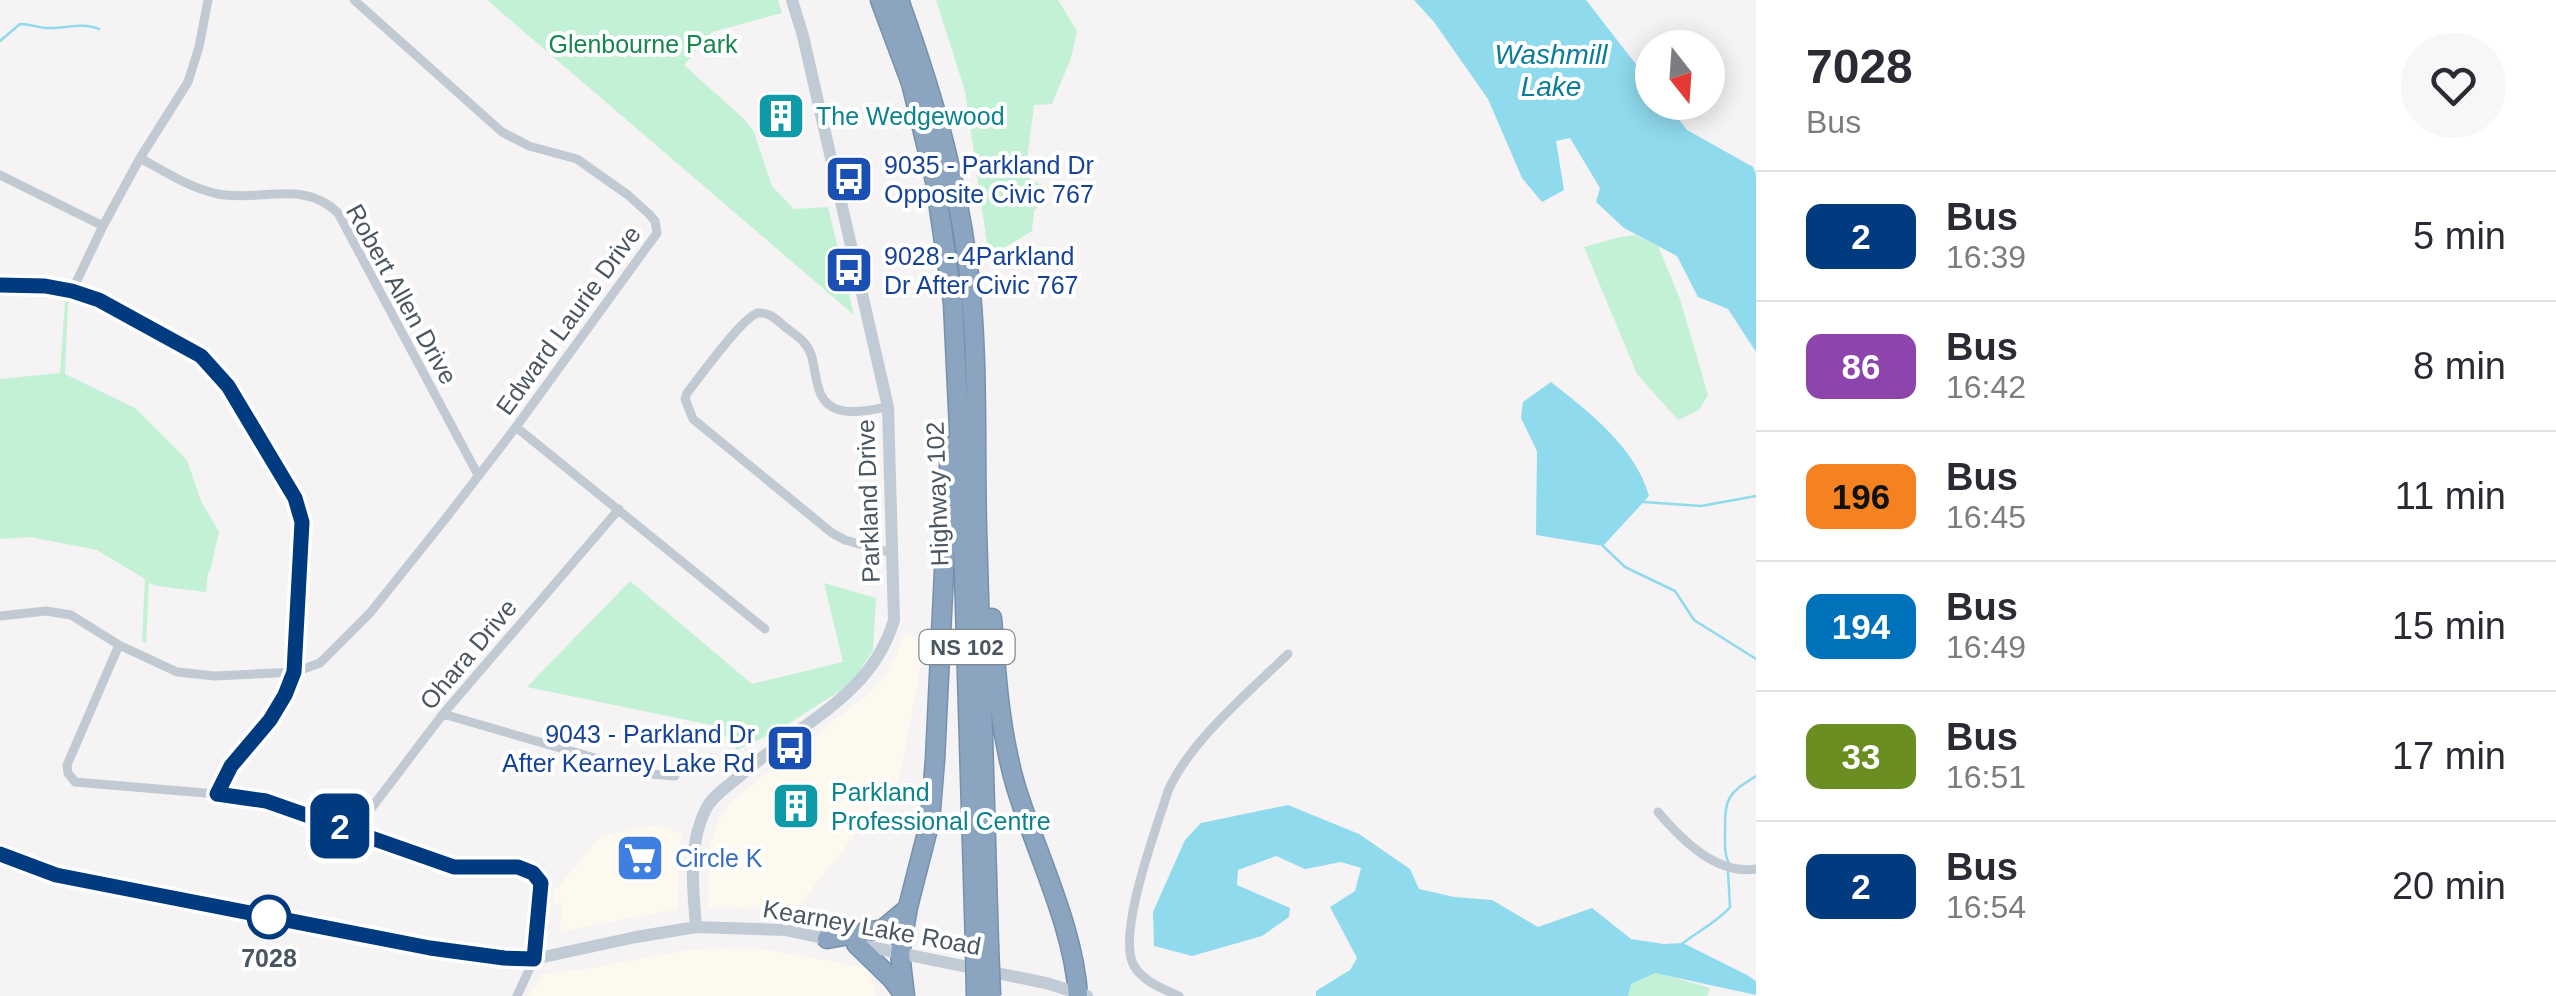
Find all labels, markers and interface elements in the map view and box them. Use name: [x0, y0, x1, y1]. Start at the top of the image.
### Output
park label: Glenbourne Park: [548, 30, 738, 58]
north arrow: [1635, 30, 1725, 120]
map controls: [1635, 30, 1725, 120]
button: heart: [2401, 33, 2506, 138]
water label: Washmill Lake: [1494, 39, 1608, 102]
text: 7028: [1806, 40, 1913, 93]
building icon: The Wedgewood: [755, 90, 807, 142]
place label: The Wedgewood: [816, 102, 1005, 130]
text: Bus: [1806, 104, 1861, 140]
place label: 9035 - Parkland Dr Opposite Civic 767: [884, 151, 1094, 208]
bus stop icon: 9035 - Parkland Dr Opposite Civic 767: [823, 153, 875, 205]
text: Bus: [1946, 196, 2018, 238]
street label: Robert Allen Drive: [341, 199, 463, 389]
text: 5 min: [2413, 215, 2506, 257]
text: 2: [1851, 217, 1871, 256]
street label: Edward Laurie Drive: [490, 220, 646, 420]
text: 16:39: [1946, 239, 2026, 275]
place label: 9028 - 4Parkland Dr After Civic 767: [884, 242, 1079, 299]
bus stop icon: 9028 - 4Parkland Dr After Civic 767: [823, 244, 875, 296]
text: Bus: [1946, 326, 2018, 368]
text: 8 min: [2413, 345, 2506, 387]
text: 86: [1842, 347, 1880, 386]
text: 16:42: [1946, 369, 2026, 405]
street label: Parkland Drive: [851, 419, 885, 583]
street label: Highway 102: [920, 421, 954, 567]
text: Bus: [1946, 456, 2018, 498]
text: 11 min: [2395, 475, 2506, 517]
text: 196: [1832, 477, 1890, 516]
text: 16:45: [1946, 499, 2026, 535]
text: Bus: [1946, 586, 2018, 628]
street label: Ohara Drive: [414, 593, 522, 715]
text: 15 min: [2392, 605, 2506, 647]
text: 194: [1832, 607, 1890, 646]
text: 16:49: [1946, 629, 2026, 665]
road number: NS 102: [920, 630, 1014, 664]
text: Bus: [1946, 716, 2018, 758]
place label: 9043 - Parkland Dr After Kearney Lake Rd: [502, 720, 755, 777]
bus stop icon: 9043 - Parkland Dr After Kearney Lake Rd: [764, 722, 816, 774]
text: 17 min: [2392, 735, 2506, 777]
text: 33: [1842, 737, 1880, 776]
text: 16:51: [1946, 759, 2026, 795]
place label: Parkland Professional Centre: [831, 778, 1051, 835]
building icon: Parkland Professional Centre: [770, 780, 822, 832]
line badge: 2: [308, 794, 372, 858]
text: 2: [330, 807, 350, 846]
supermarket icon: Circle K: [614, 832, 666, 884]
place label: Circle K: [675, 844, 763, 872]
text: Bus: [1946, 846, 2018, 888]
text: 20 min: [2392, 865, 2506, 907]
text: 2: [1851, 867, 1871, 906]
text: 16:54: [1946, 889, 2026, 925]
street label: Kearney Lake Road: [761, 894, 983, 960]
marker: 7028: [248, 896, 290, 938]
place label: 7028: [241, 944, 297, 972]

